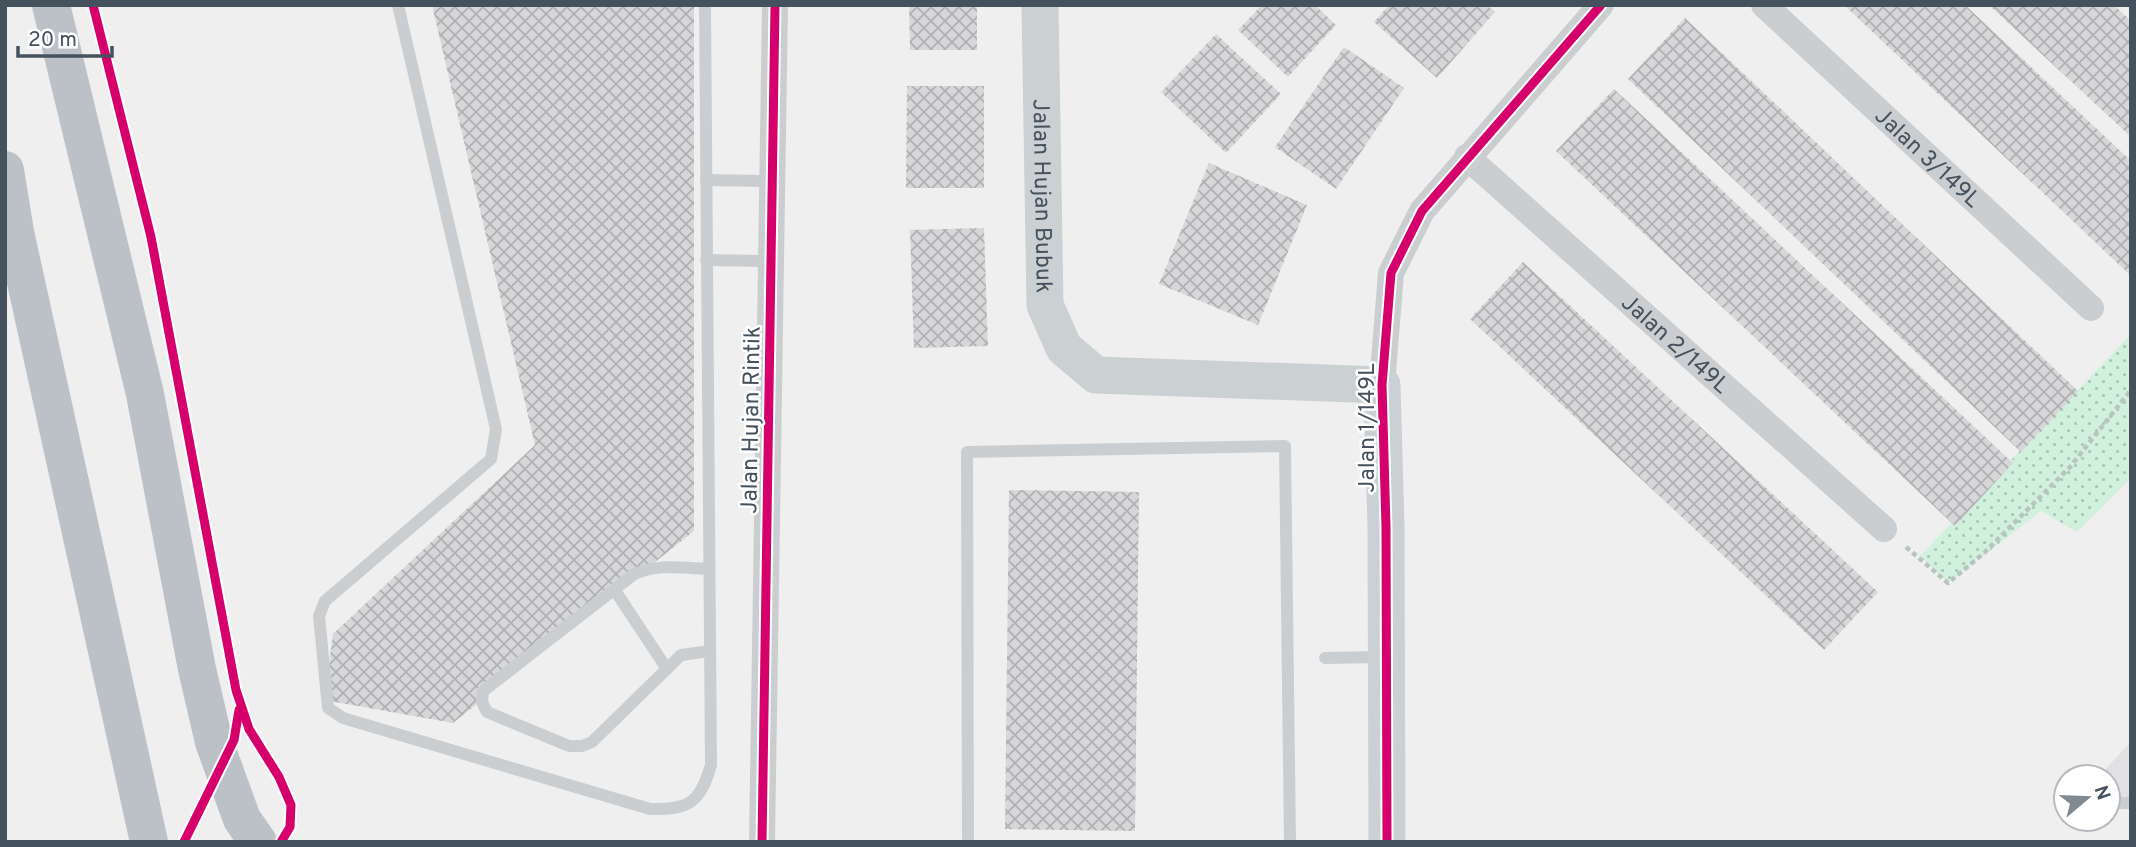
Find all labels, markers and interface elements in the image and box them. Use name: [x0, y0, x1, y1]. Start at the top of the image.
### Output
scale bar: [18, 14, 112, 58]
text: 20 m: [28, 27, 77, 54]
street label: Jalan Hujan Bubuk: [1025, 99, 1057, 293]
street label: Jalan 3/149L: [1867, 103, 1986, 216]
street label: Jalan 2/149L: [1614, 289, 1735, 401]
street label: Jalan Hujan Rintik: [736, 326, 769, 514]
street label: Jalan 1/149L: [1354, 363, 1383, 493]
north arrow: [2052, 763, 2122, 833]
text: N: [2088, 783, 2115, 803]

